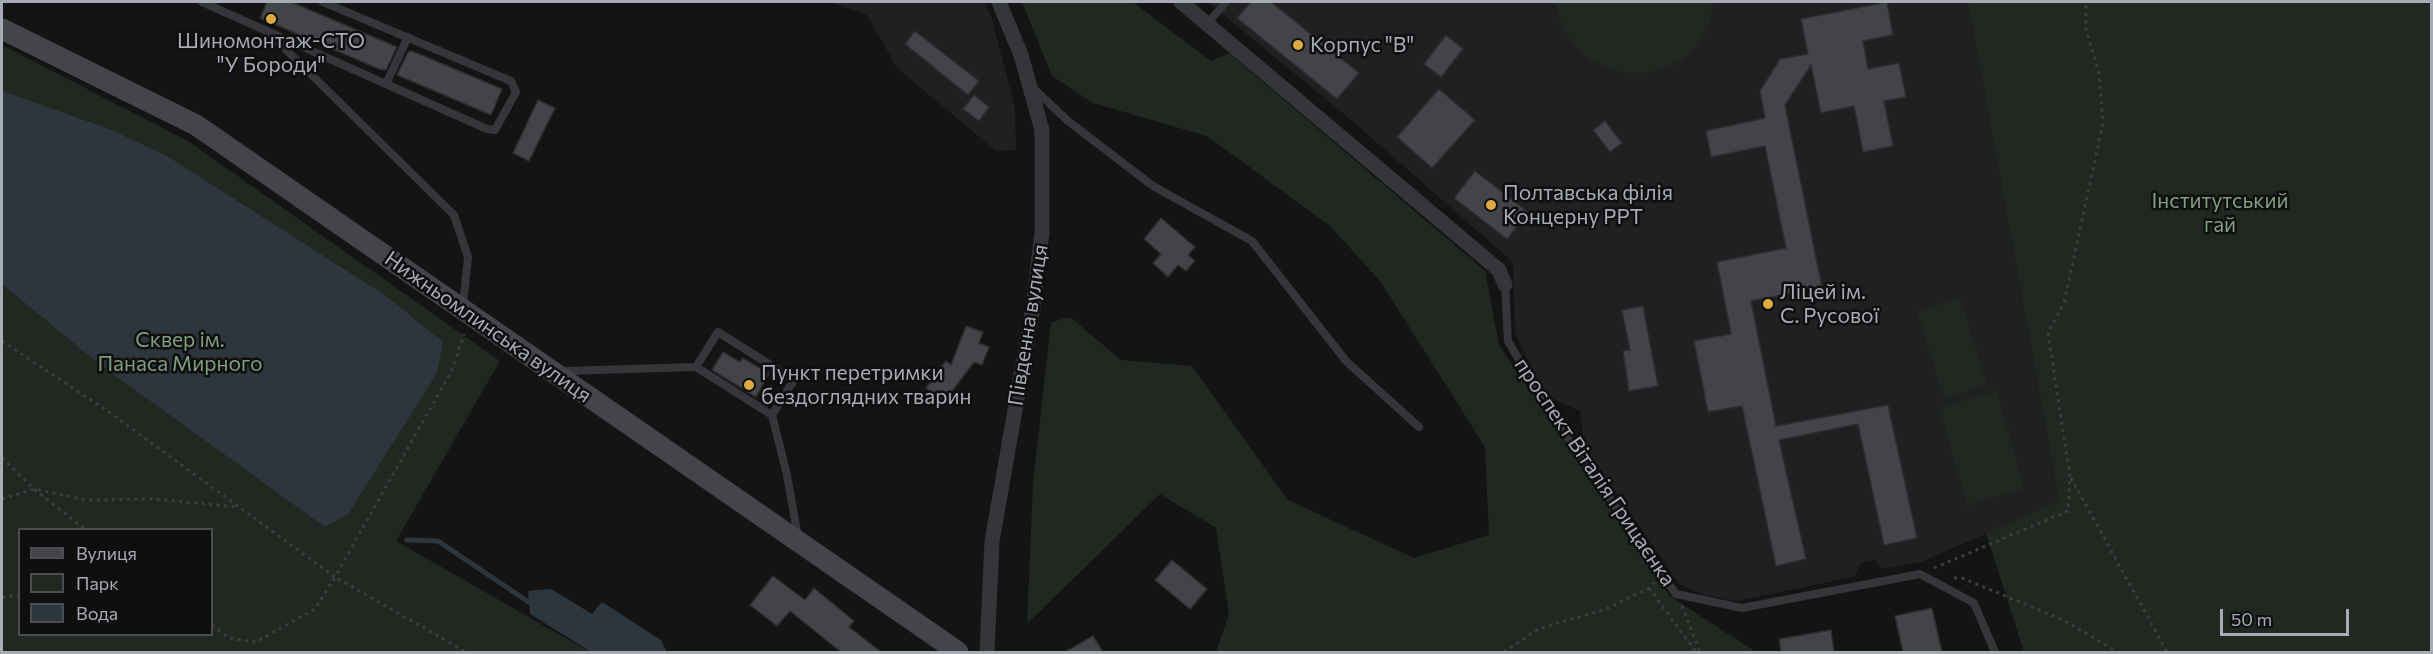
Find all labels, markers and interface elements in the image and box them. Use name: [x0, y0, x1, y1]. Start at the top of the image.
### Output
marker: Шиномонтаж-СТО "У Бороди": [264, 12, 278, 26]
place label: Шиномонтаж-СТО "У Бороди": [177, 28, 365, 78]
place label: Корпус "В": [1310, 32, 1414, 58]
marker: Корпус "В": [1291, 38, 1305, 52]
place label: Полтавська філія Концерну РРТ: [1503, 180, 1673, 230]
park label: Інститутський гай: [2151, 188, 2289, 238]
marker: Полтавська філія Концерну РРТ: [1484, 198, 1498, 212]
street label: Південна вулиця: [1003, 242, 1053, 408]
street label: Нижньомлинська вулиця: [380, 246, 596, 408]
place label: Ліцей ім. С. Русової: [1780, 279, 1879, 329]
marker: Ліцей ім. С. Русової: [1761, 297, 1775, 311]
park label: Сквер ім. Панаса Мирного: [97, 327, 263, 377]
street label: проспект Віталія Грицаєнка: [1509, 353, 1681, 591]
place label: Пункт перетримки бездоглядних тварин: [761, 360, 971, 410]
marker: Пункт перетримки бездоглядних тварин: [742, 378, 756, 392]
legend: [18, 528, 213, 636]
text: Вулиця: [76, 542, 137, 564]
text: Парк: [76, 572, 119, 594]
scale bar: [2223, 597, 2352, 635]
text: Вода: [76, 602, 118, 624]
text: 50 m: [2231, 608, 2272, 630]

